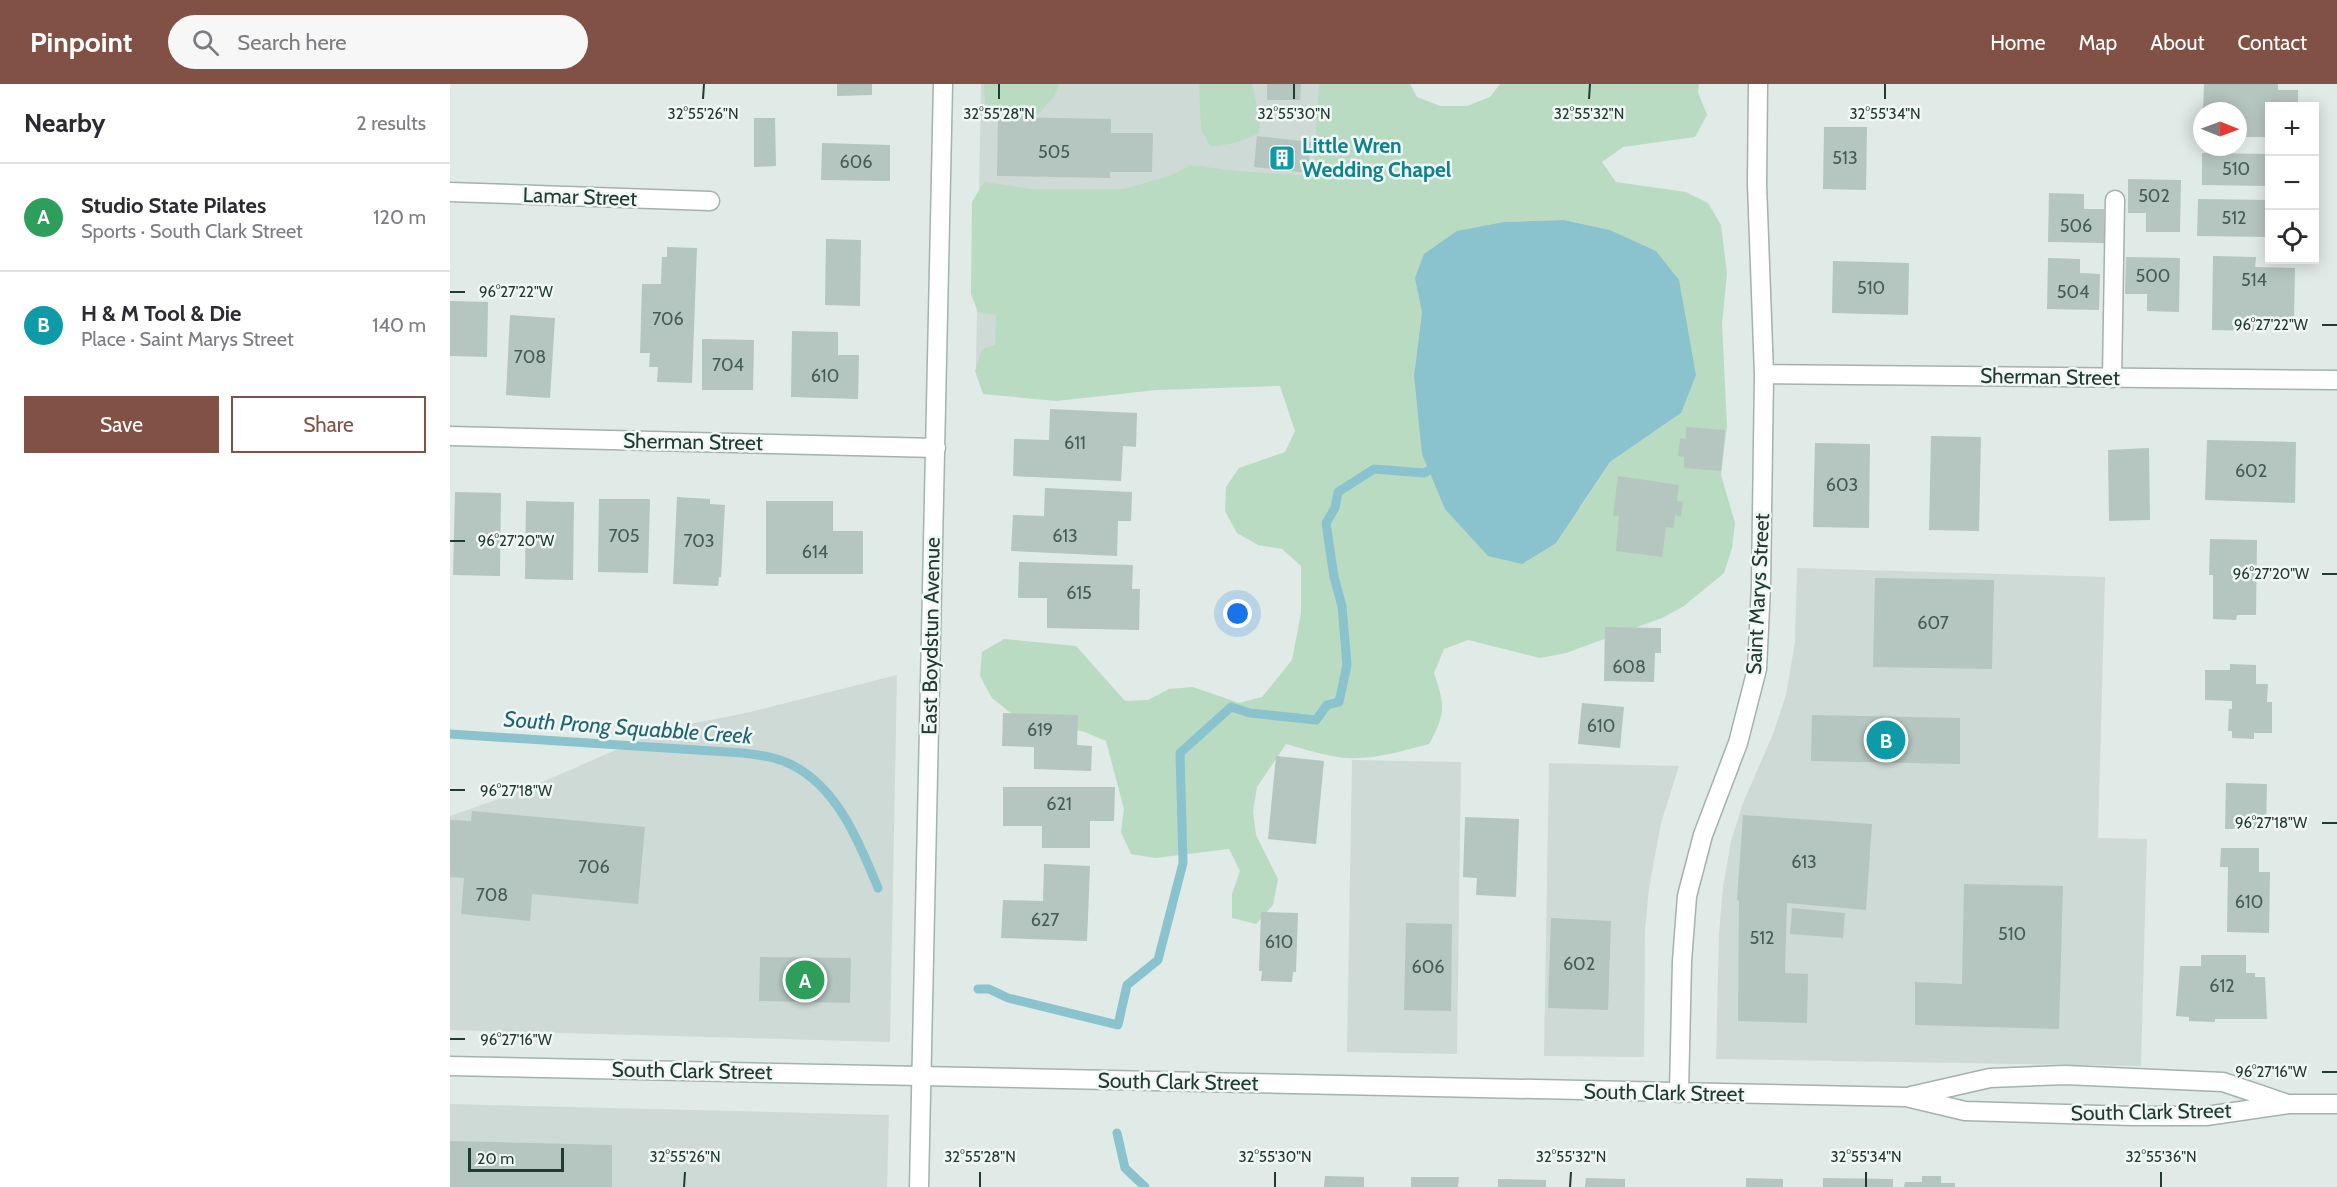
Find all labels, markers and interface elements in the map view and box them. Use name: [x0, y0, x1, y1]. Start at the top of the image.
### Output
search box: [168, 15, 588, 69]
text: Pinpoint: [30, 25, 132, 59]
icon: search: [189, 26, 222, 59]
text: Search here: [237, 29, 347, 56]
text: Home: [1990, 30, 2046, 55]
text: Map: [2079, 30, 2117, 55]
text: About: [2150, 30, 2204, 55]
text: Contact: [2237, 30, 2307, 55]
north arrow: [2193, 102, 2247, 156]
map controls: [2265, 102, 2319, 264]
button: +: [2265, 102, 2319, 156]
text: 32°55'26"N: [668, 105, 738, 123]
text: 32°55'28"N: [963, 105, 1035, 123]
text: 32°55'30"N: [1257, 105, 1331, 123]
text: 32°55'32"N: [1554, 105, 1624, 123]
text: 32°55'34"N: [1849, 105, 1921, 123]
text: Nearby: [24, 107, 105, 139]
text: 2 results: [356, 111, 426, 135]
place label: Little Wren Wedding Chapel: [1302, 133, 1452, 182]
house number: 505: [1038, 141, 1070, 163]
building icon: Little Wren Wedding Chapel: [1267, 143, 1297, 173]
house number: 513: [1832, 147, 1858, 169]
house number: 606: [839, 151, 873, 173]
button: −: [2265, 156, 2319, 210]
house number: 510: [2222, 158, 2250, 180]
street label: Lamar Street: [522, 182, 638, 211]
house number: 502: [2138, 185, 2170, 207]
text: Studio State Pilates: [81, 192, 266, 219]
text: A: [37, 205, 50, 229]
text: 120 m: [373, 205, 426, 229]
house number: 512: [2221, 207, 2247, 229]
button: locate: [2265, 210, 2319, 264]
house number: 506: [2060, 215, 2092, 237]
text: Sports · South Clark Street: [81, 219, 303, 243]
house number: 500: [2136, 265, 2170, 287]
house number: 514: [2241, 269, 2267, 291]
house number: 510: [1857, 277, 1885, 299]
house number: 504: [2057, 281, 2089, 303]
text: 96°27'22"W: [479, 283, 554, 301]
text: H & M Tool & Die: [81, 300, 241, 327]
house number: 706: [652, 308, 684, 330]
text: B: [37, 313, 50, 337]
text: 140 m: [372, 313, 426, 337]
text: 96°27'22"W: [2234, 316, 2309, 334]
text: Place · Saint Marys Street: [81, 327, 294, 351]
house number: 708: [514, 346, 546, 368]
house number: 704: [712, 354, 744, 376]
street label: Sherman Street: [1980, 363, 2120, 390]
house number: 610: [811, 365, 839, 387]
button: Save: [24, 396, 219, 453]
button: Share: [231, 396, 426, 453]
street label: Sherman Street: [623, 428, 763, 455]
house number: 611: [1064, 432, 1086, 454]
house number: 602: [2235, 460, 2267, 482]
house number: 603: [1826, 474, 1858, 496]
street label: Saint Marys Street: [1741, 513, 1774, 675]
house number: 705: [608, 525, 640, 547]
house number: 613: [1052, 525, 1078, 547]
house number: 703: [683, 530, 715, 552]
text: 96°27'20"W: [478, 532, 555, 550]
street label: East Boydstun Avenue: [916, 537, 945, 735]
house number: 614: [802, 541, 828, 563]
text: 96°27'20"W: [2233, 565, 2310, 583]
house number: 615: [1066, 582, 1092, 604]
your location: [1223, 599, 1252, 628]
house number: 607: [1917, 612, 1949, 634]
house number: 608: [1612, 656, 1646, 678]
water label: South Prong Squabble Creek: [503, 705, 754, 750]
house number: 610: [1587, 715, 1615, 737]
pin: B: [1866, 718, 1906, 762]
house number: 619: [1027, 719, 1053, 741]
text: 96°27'18"W: [480, 782, 553, 800]
house number: 621: [1046, 793, 1072, 815]
text: 96°27'18"W: [2235, 814, 2308, 832]
house number: 613: [1791, 851, 1817, 873]
house number: 706: [578, 856, 610, 878]
house number: 708: [476, 884, 508, 906]
house number: 610: [2235, 891, 2263, 913]
house number: 627: [1031, 909, 1059, 931]
house number: 510: [1998, 923, 2026, 945]
house number: 512: [1749, 927, 1775, 949]
house number: 610: [1265, 931, 1293, 953]
house number: 602: [1563, 953, 1595, 975]
house number: 606: [1411, 956, 1445, 978]
pin: A: [786, 958, 824, 1002]
house number: 612: [2209, 975, 2235, 997]
text: 96°27'16"W: [480, 1031, 553, 1049]
street label: South Clark Street: [611, 1057, 773, 1084]
text: 96°27'16"W: [2235, 1063, 2308, 1081]
street label: South Clark Street: [1097, 1068, 1259, 1095]
street label: South Clark Street: [1583, 1079, 1745, 1106]
street label: South Clark Street: [2070, 1098, 2232, 1125]
scale bar: [468, 1145, 564, 1172]
text: 32°55'26"N: [650, 1148, 720, 1166]
text: 32°55'28"N: [944, 1148, 1016, 1166]
text: 32°55'30"N: [1238, 1148, 1312, 1166]
text: 32°55'32"N: [1536, 1148, 1606, 1166]
text: 32°55'34"N: [1830, 1148, 1902, 1166]
text: 32°55'36"N: [2125, 1148, 2197, 1166]
text: 20 m: [477, 1149, 514, 1168]

